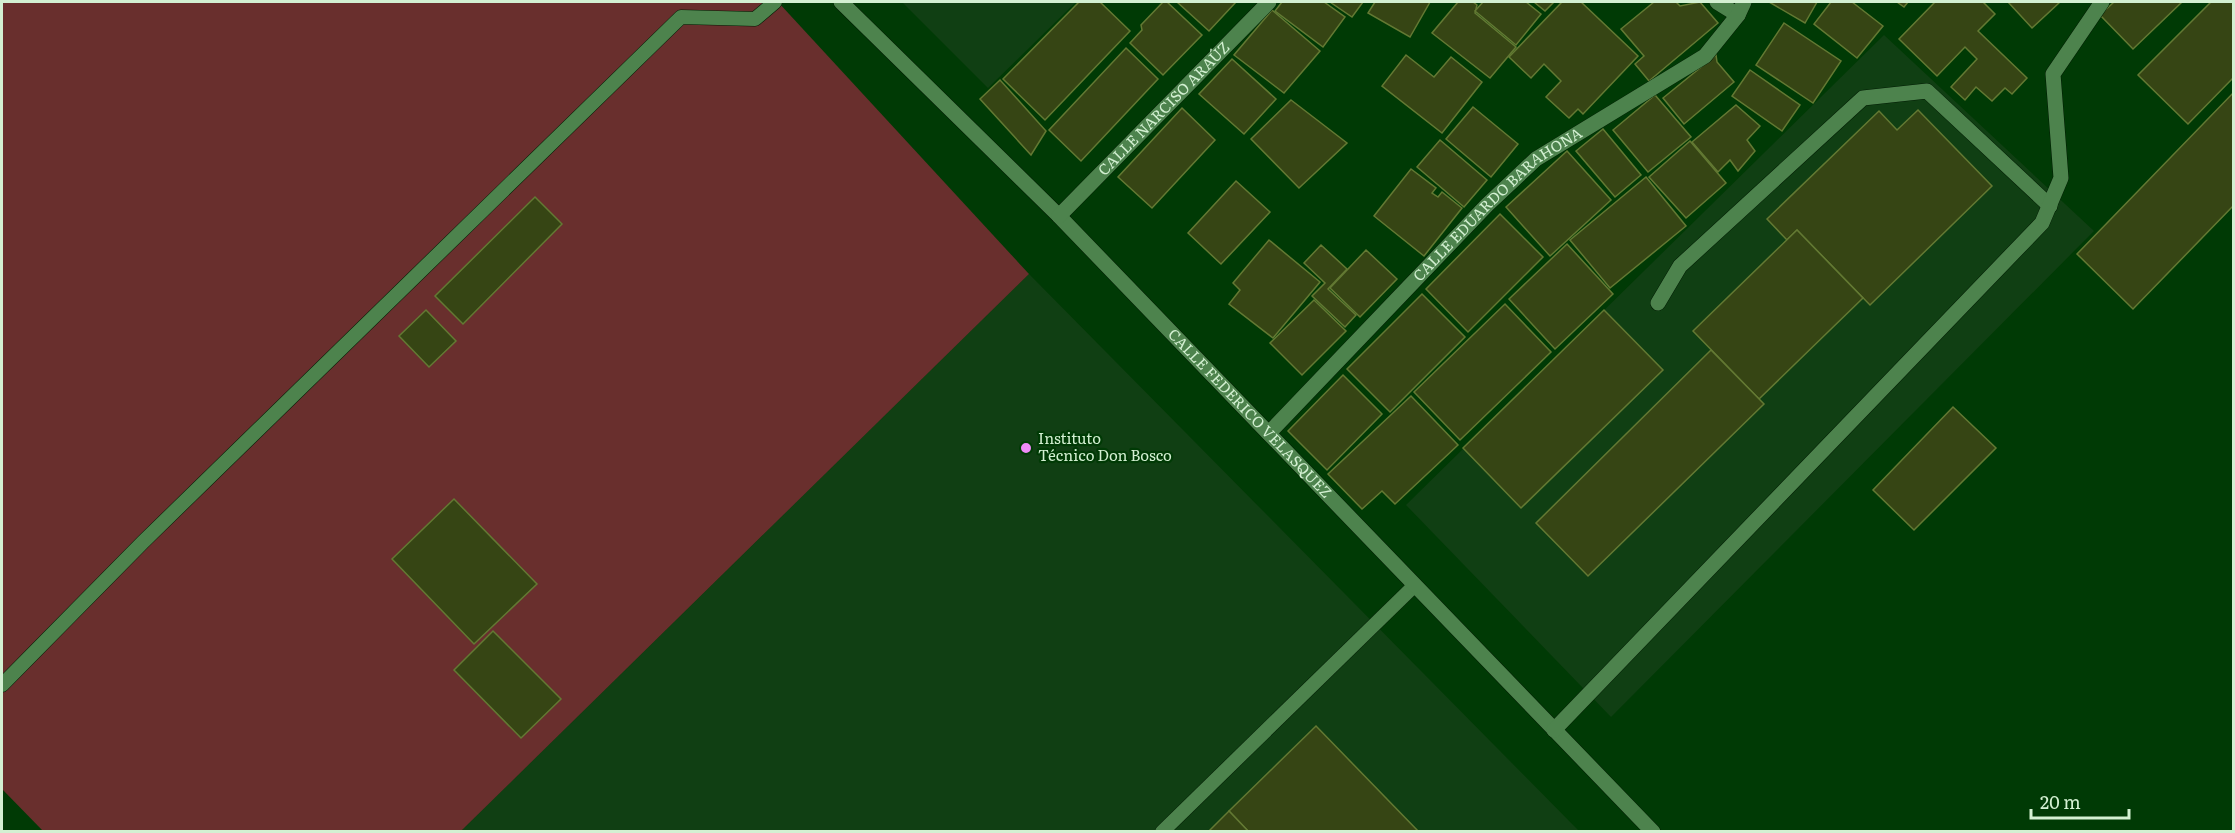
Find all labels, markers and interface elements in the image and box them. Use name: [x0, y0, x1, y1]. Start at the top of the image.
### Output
street label: CALLE NARCISO ARAÚZ: [1092, 36, 1234, 180]
street label: CALLE EDUARDO BARAHONA: [1407, 121, 1586, 286]
street label: CALLE FEDERICO VELASQUEZ: [1163, 323, 1338, 503]
place label: Instituto Técnico Don Bosco: [1038, 426, 1172, 466]
marker: Instituto Técnico Don Bosco: [1019, 441, 1033, 455]
scale bar: [2031, 782, 2128, 820]
text: 20 m: [2040, 788, 2081, 815]

